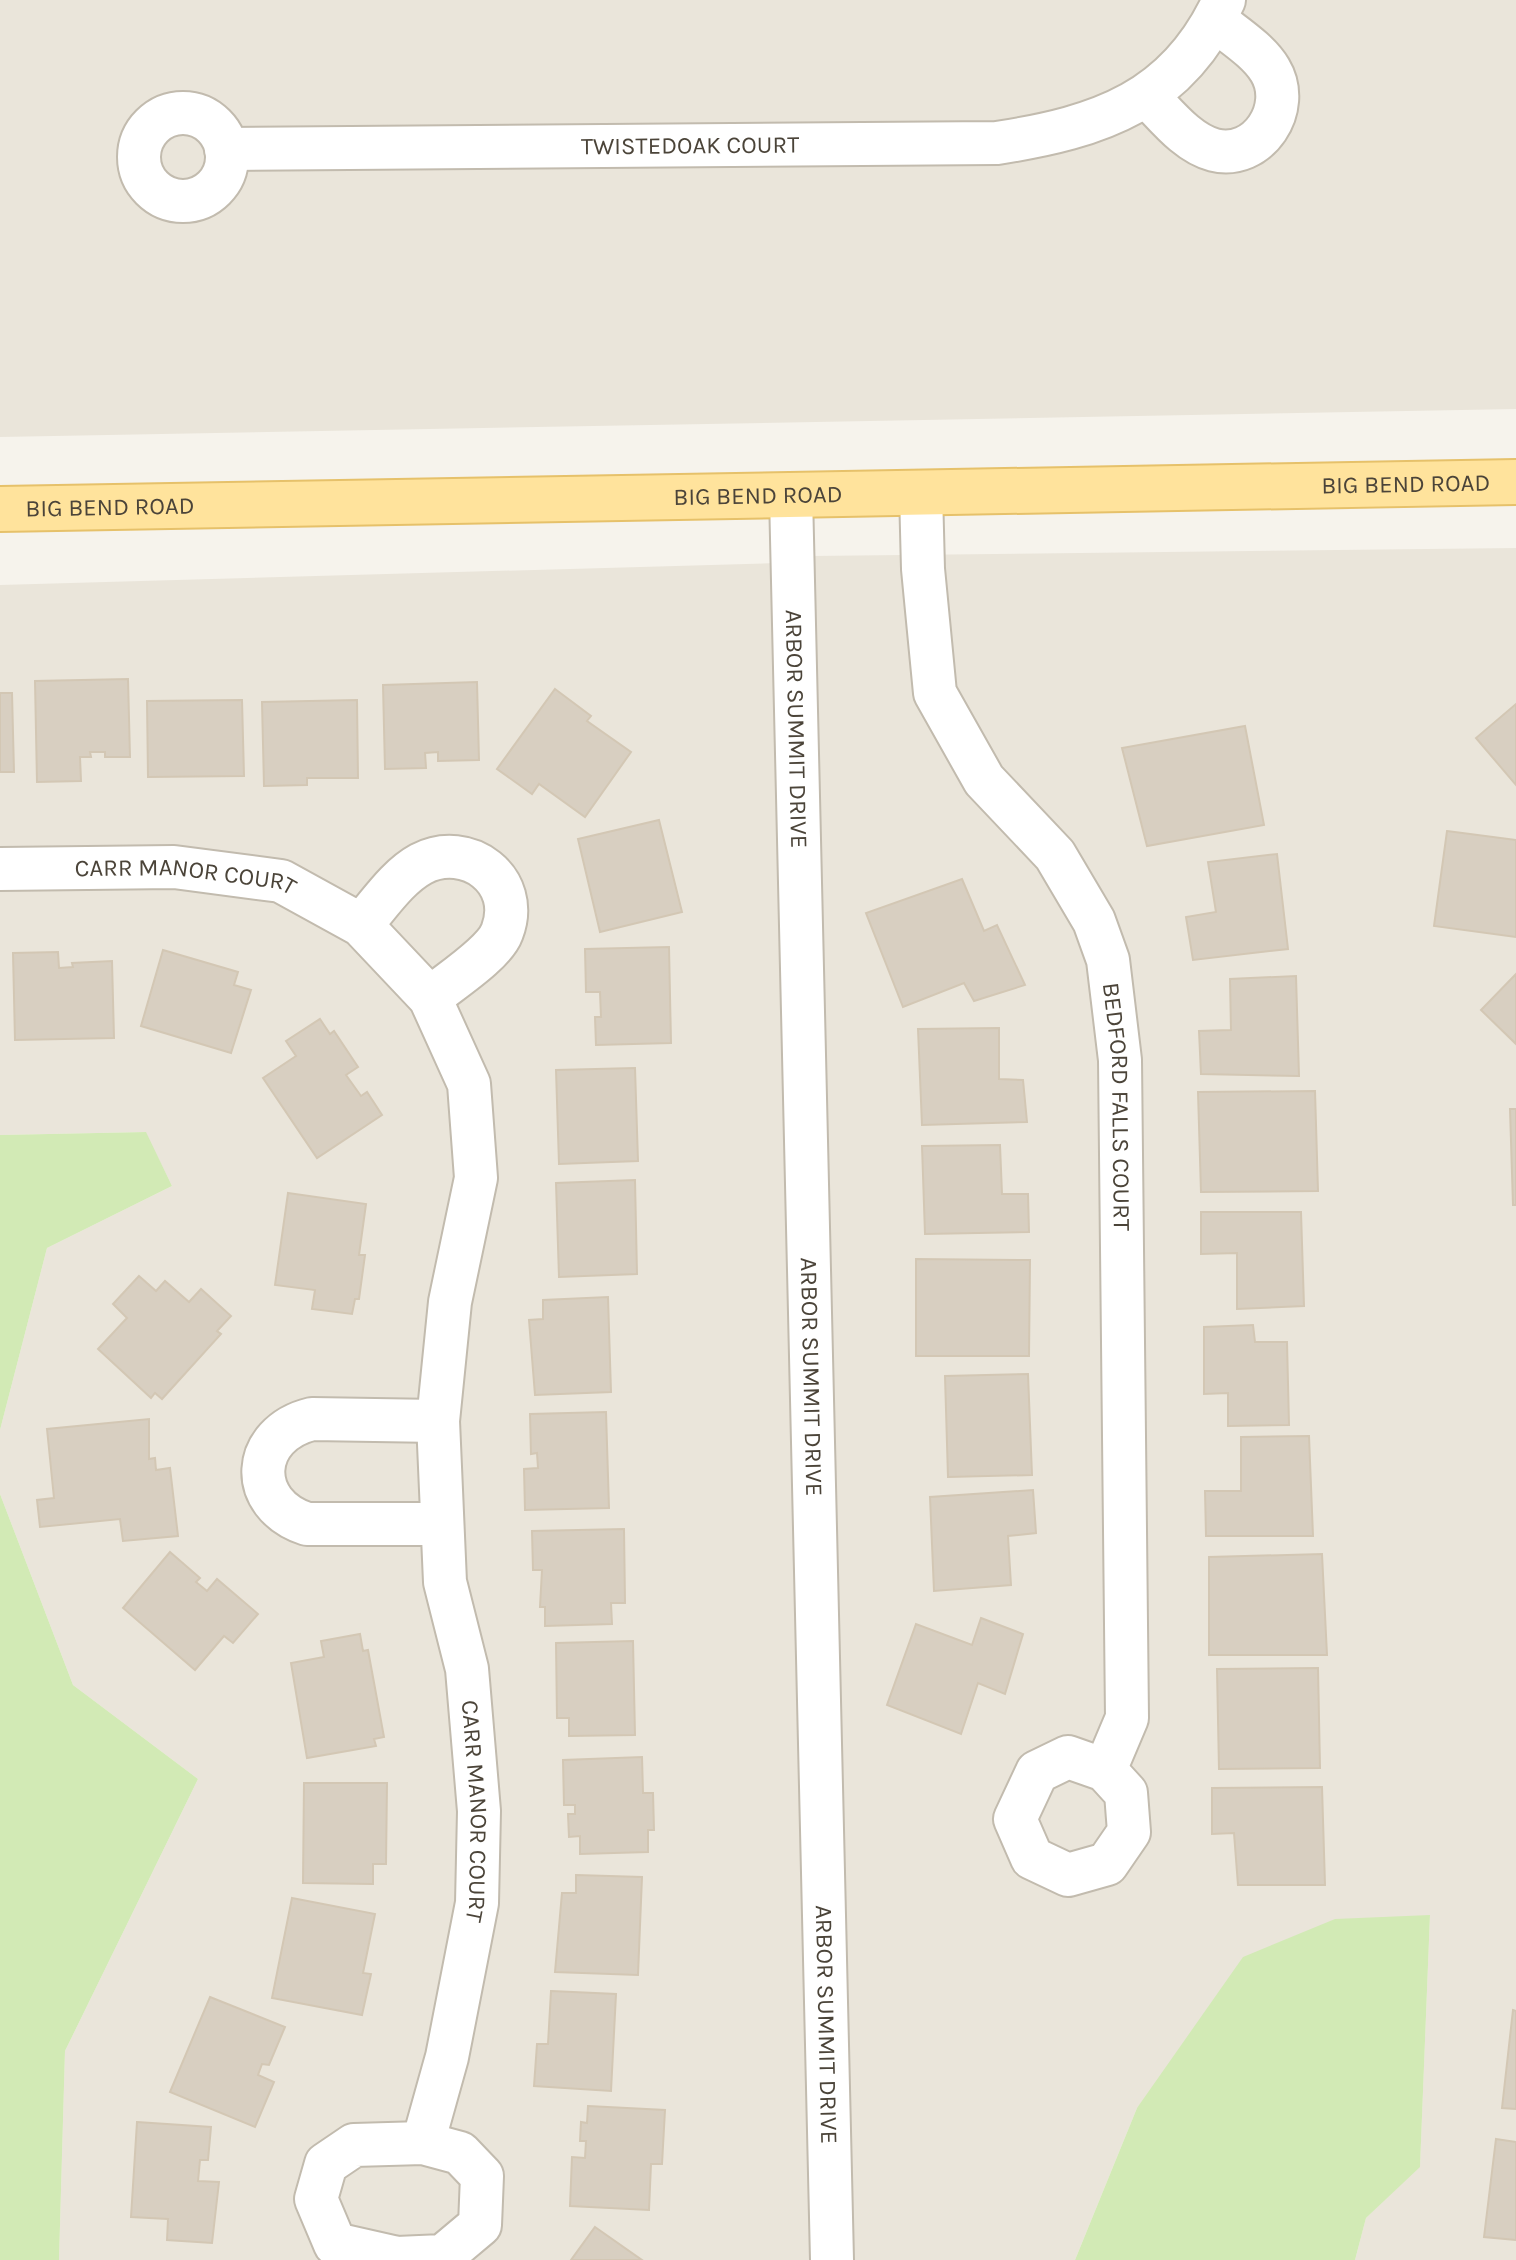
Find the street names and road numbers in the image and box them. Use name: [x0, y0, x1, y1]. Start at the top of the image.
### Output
street label: TWISTEDOAK COURT: [581, 131, 799, 160]
street label: BIG BEND ROAD: [1321, 468, 1491, 499]
street label: BIG BEND ROAD: [673, 480, 843, 511]
street label: BIG BEND ROAD: [25, 492, 195, 523]
street label: ARBOR SUMMIT DRIVE: [780, 609, 813, 849]
street label: CARR MANOR COURT: [74, 853, 301, 901]
street label: BEDFORD FALLS COURT: [1097, 981, 1136, 1231]
street label: ARBOR SUMMIT DRIVE: [795, 1257, 828, 1497]
street label: CARR MANOR COURT: [456, 1699, 493, 1925]
street label: ARBOR SUMMIT DRIVE: [810, 1905, 843, 2144]

